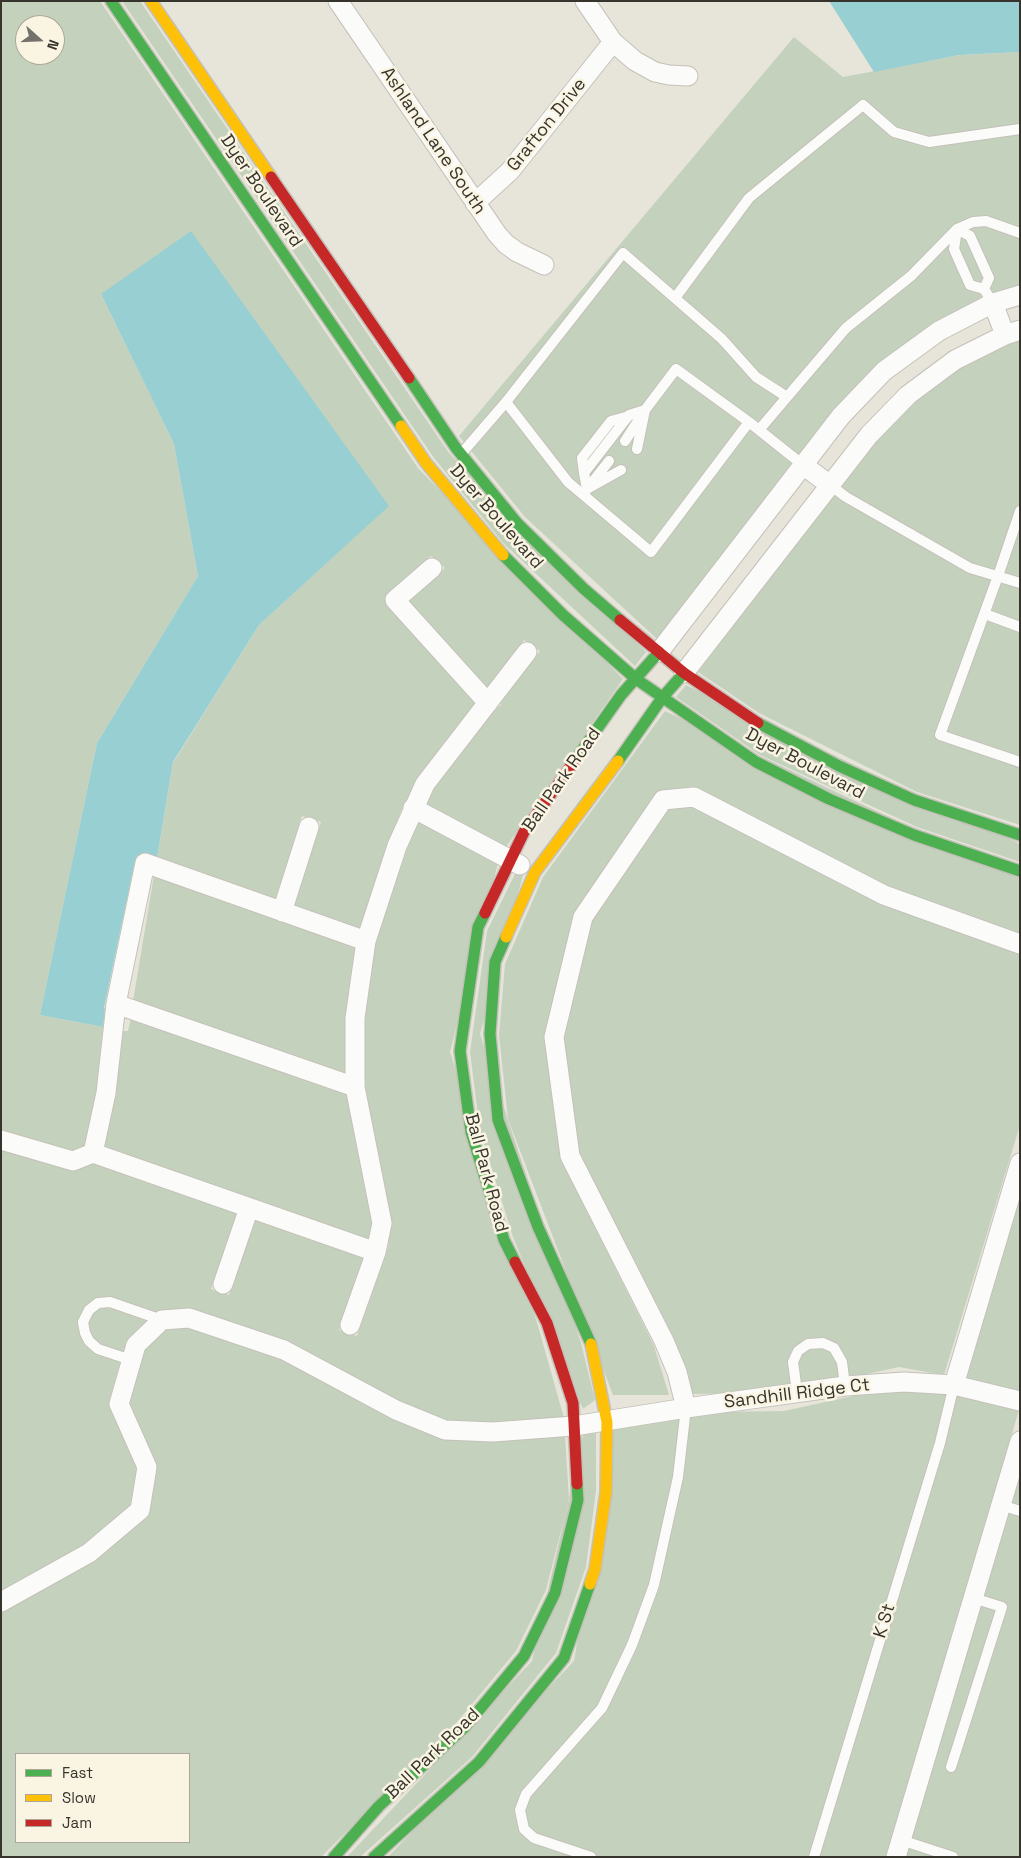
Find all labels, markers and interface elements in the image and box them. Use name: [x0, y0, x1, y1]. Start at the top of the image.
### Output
north arrow: [15, 15, 65, 65]
text: N: [43, 37, 63, 52]
street label: Ashland Lane South: [376, 63, 490, 219]
street label: Grafton Drive: [503, 74, 591, 176]
street label: Dyer Boulevard: [215, 130, 307, 252]
street label: Dyer Boulevard: [445, 460, 547, 574]
street label: Ball Park Road: [518, 724, 606, 836]
street label: Dyer Boulevard: [742, 724, 868, 804]
street label: Ball Park Road: [460, 1111, 512, 1235]
street label: Sandhill Ridge Ct: [723, 1374, 871, 1414]
street label: K St: [870, 1601, 900, 1641]
street label: Ball Park Road: [382, 1704, 484, 1804]
legend: [15, 1753, 190, 1843]
text: Fast: [62, 1763, 93, 1782]
text: Slow: [62, 1788, 96, 1807]
text: Jam: [62, 1813, 92, 1832]

